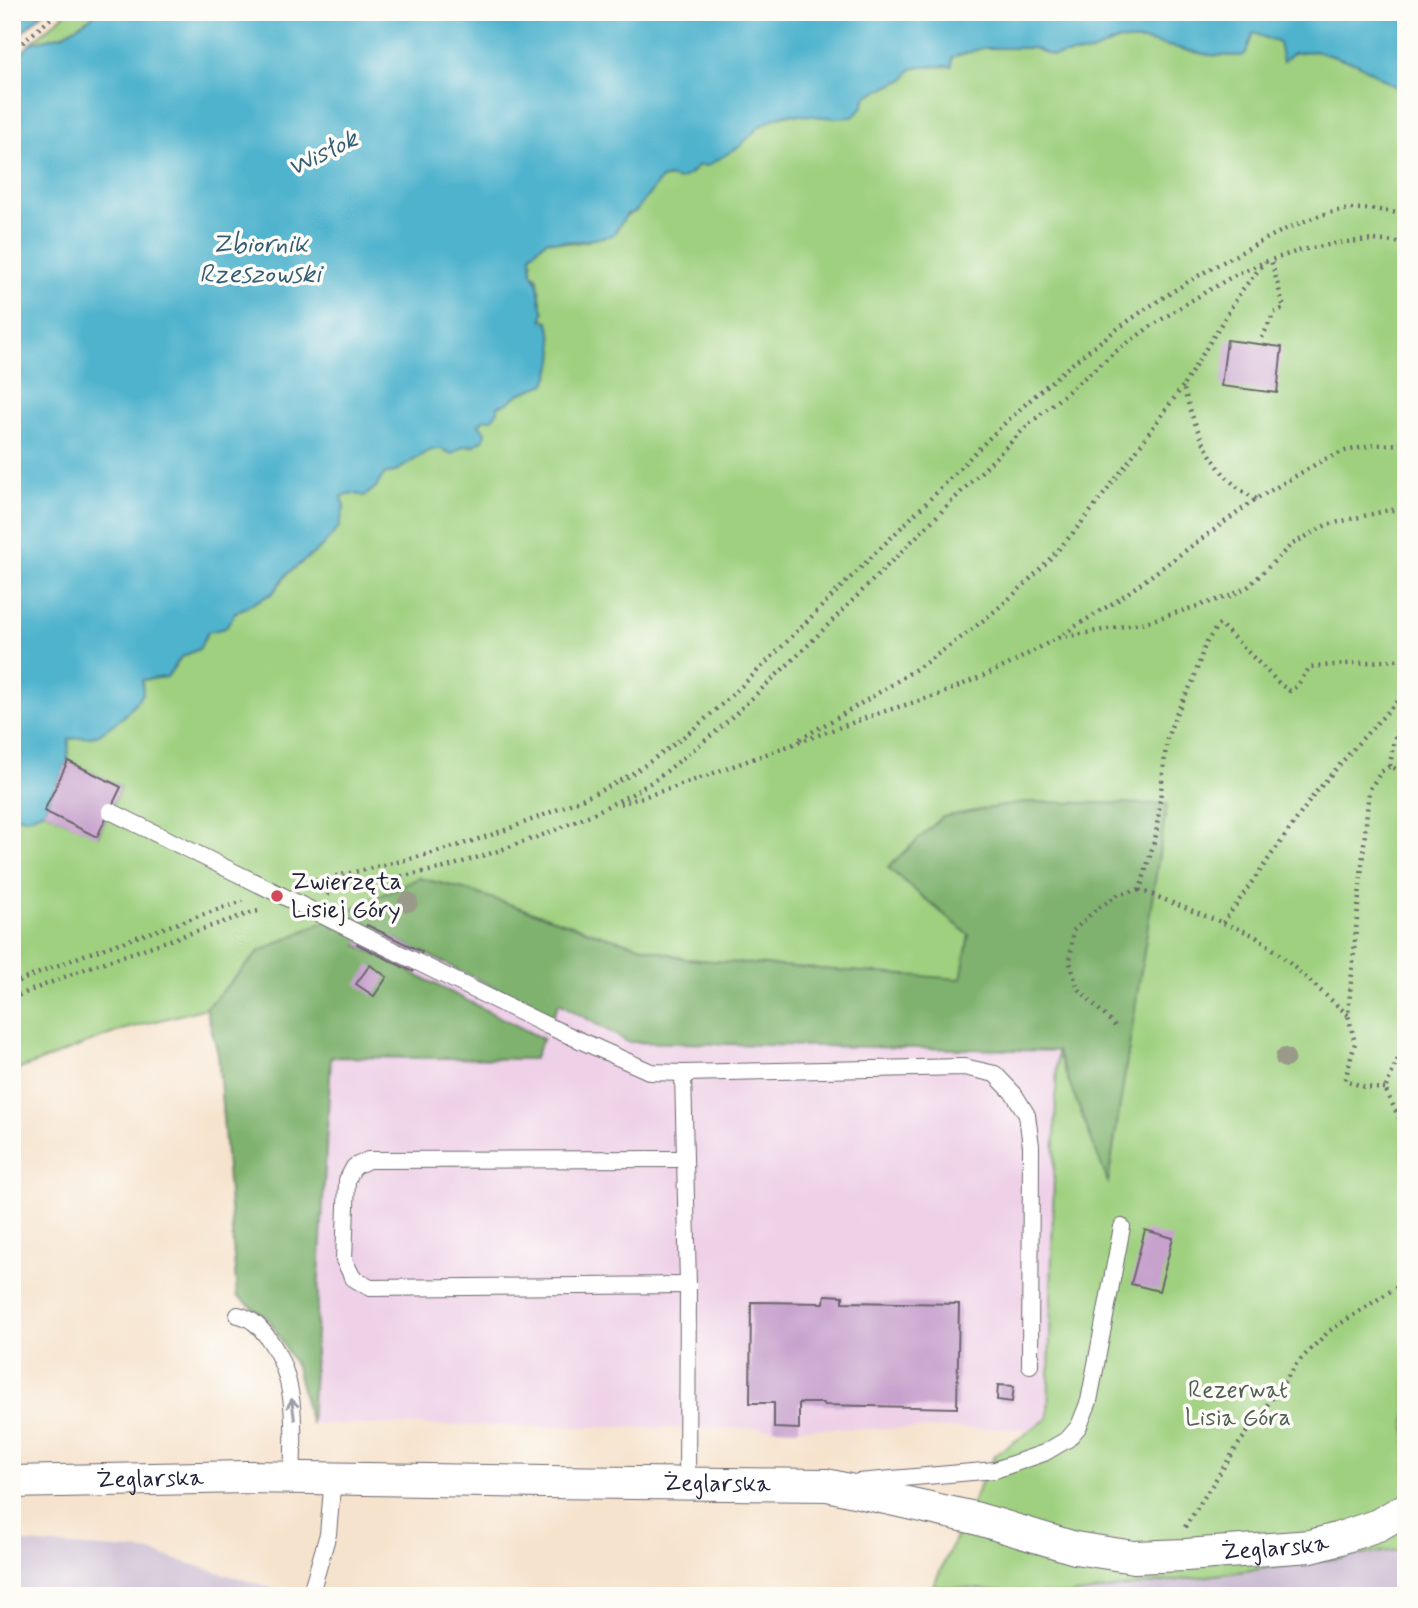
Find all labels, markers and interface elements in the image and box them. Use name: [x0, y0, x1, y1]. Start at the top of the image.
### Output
water label: Wisłok: [282, 122, 365, 186]
water label: Zbiornik Rzeszowski: [199, 228, 324, 292]
place label: Zwierzęta Lisiej Góry: [291, 867, 402, 926]
marker: Zwierzęta Lisiej Góry: [269, 888, 285, 904]
park label: Rezerwat Lisia Góra: [1185, 1375, 1291, 1434]
one-way arrow: [286, 1398, 299, 1421]
street label: Żeglarska: [96, 1462, 205, 1496]
street label: Żeglarska: [663, 1468, 771, 1500]
street label: Żeglarska: [1220, 1526, 1333, 1568]

